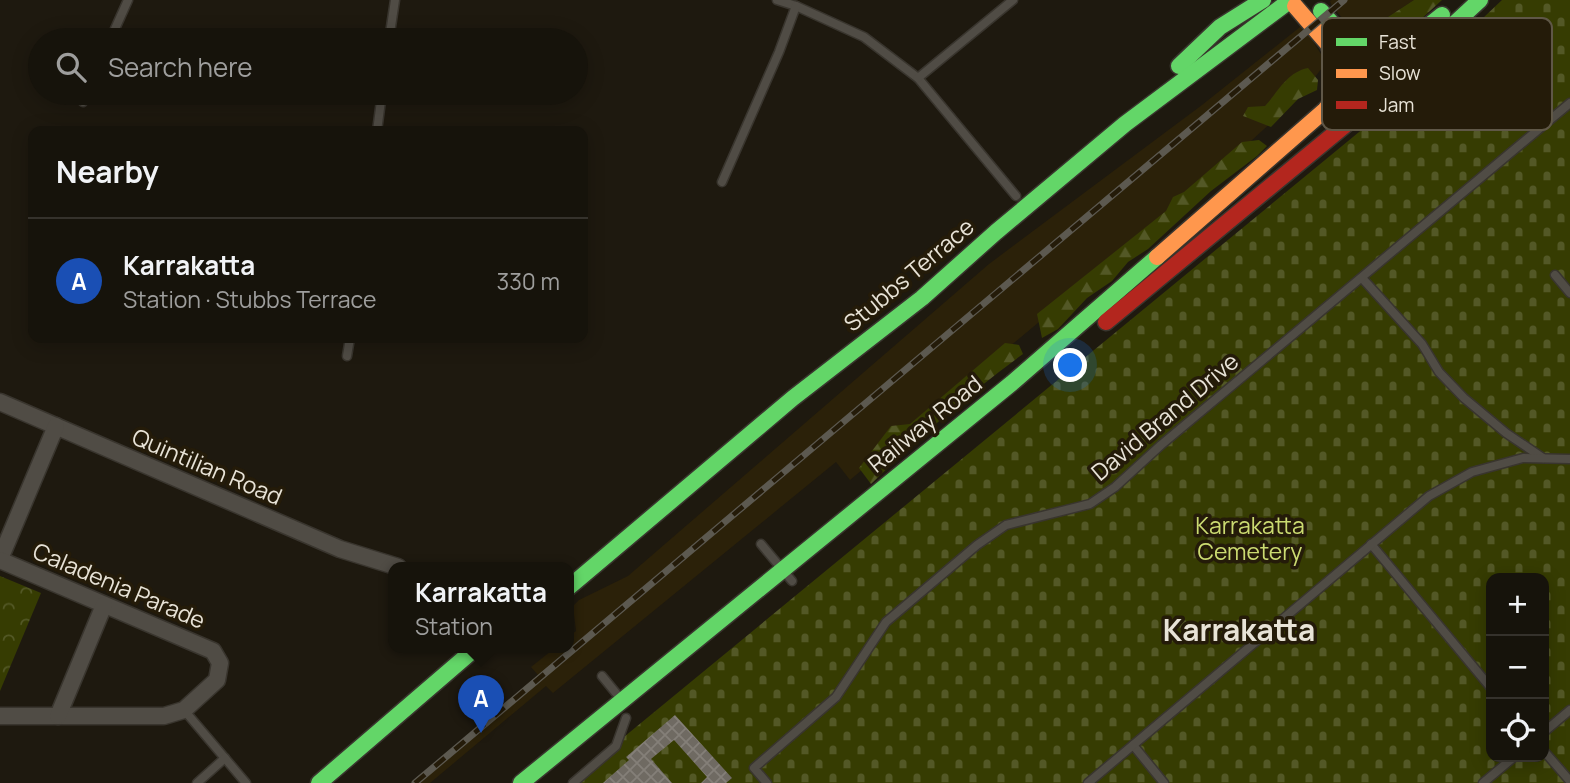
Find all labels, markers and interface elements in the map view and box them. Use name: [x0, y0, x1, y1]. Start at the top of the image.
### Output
legend: [1322, 18, 1552, 130]
search box: [28, 28, 588, 105]
text: Fast: [1379, 29, 1416, 55]
icon: search: [52, 48, 90, 86]
text: Search here: [108, 49, 253, 85]
text: Slow: [1379, 60, 1421, 86]
text: Jam: [1379, 92, 1414, 118]
text: Nearby: [56, 151, 159, 192]
street label: Stubbs Terrace: [836, 210, 980, 338]
text: Karrakatta: [123, 247, 255, 283]
text: A: [71, 265, 87, 297]
text: 330 m: [496, 265, 560, 297]
text: Station · Stubbs Terrace: [123, 283, 376, 315]
street label: David Brand Drive: [1084, 345, 1245, 487]
your location: [1053, 348, 1087, 382]
street label: Railway Road: [861, 367, 988, 479]
street label: Quintilian Road: [127, 420, 287, 512]
park label: Karrakatta Cemetery: [1195, 509, 1305, 567]
street label: Caladenia Parade: [28, 534, 210, 636]
popup: [388, 562, 574, 653]
map controls: [1486, 573, 1549, 762]
button: +: [1486, 573, 1549, 636]
text: Karrakatta: [415, 574, 547, 610]
district label: Karrakatta: [1163, 609, 1315, 650]
text: Station: [415, 610, 493, 642]
button: −: [1486, 636, 1549, 699]
pin: A: [458, 675, 504, 733]
button: locate: [1486, 699, 1549, 762]

